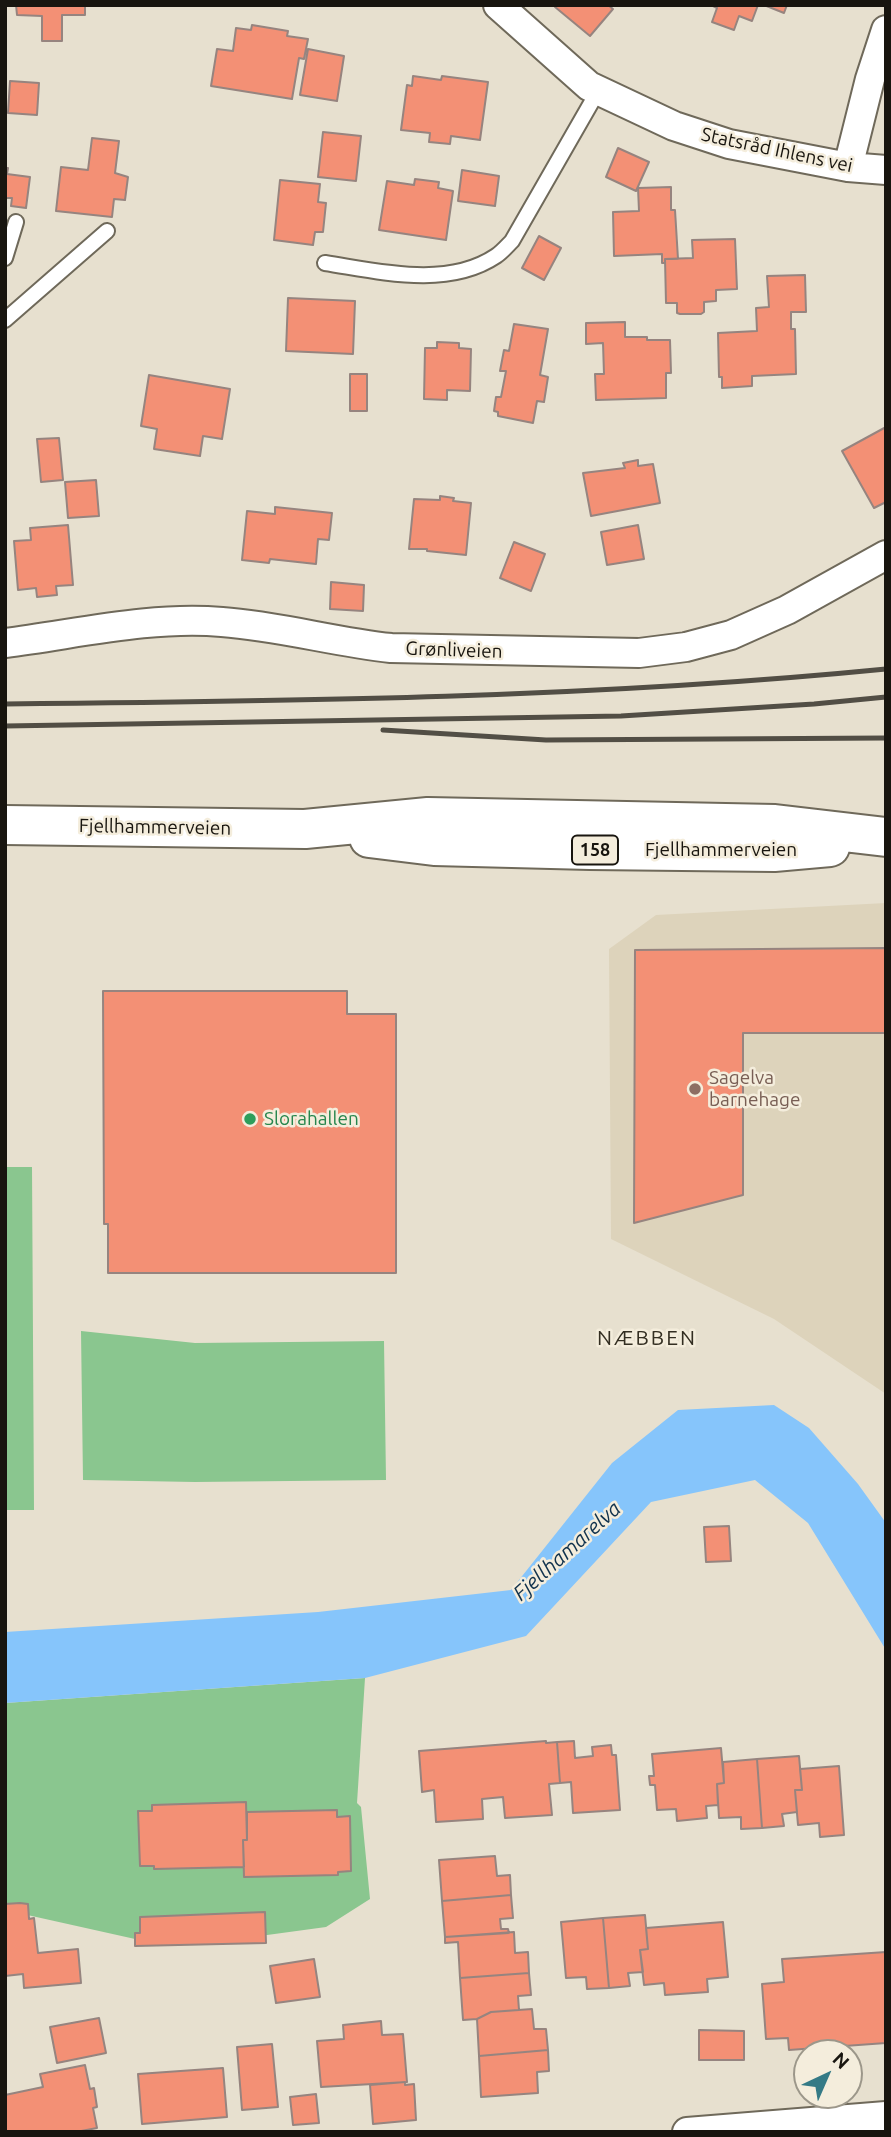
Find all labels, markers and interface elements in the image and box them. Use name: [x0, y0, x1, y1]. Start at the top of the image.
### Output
street label: Statsråd Ihlens vei: [699, 123, 855, 177]
street label: Grønliveien: [405, 637, 503, 663]
street label: Fjellhammerveien: [79, 814, 231, 840]
road number: 158: [572, 836, 618, 864]
street label: Fjellhammerveien: [645, 839, 797, 861]
place label: Sagelva barnehage: [709, 1067, 800, 1111]
marker: Sagelva barnehage: [687, 1081, 703, 1097]
place label: Slorahallen: [264, 1108, 359, 1130]
marker: Slorahallen: [242, 1111, 258, 1127]
district label: NÆBBEN: [598, 1325, 696, 1351]
water label: Fjellhamarelva: [508, 1496, 626, 1606]
north arrow: [793, 2039, 863, 2109]
text: N: [828, 2047, 854, 2073]

